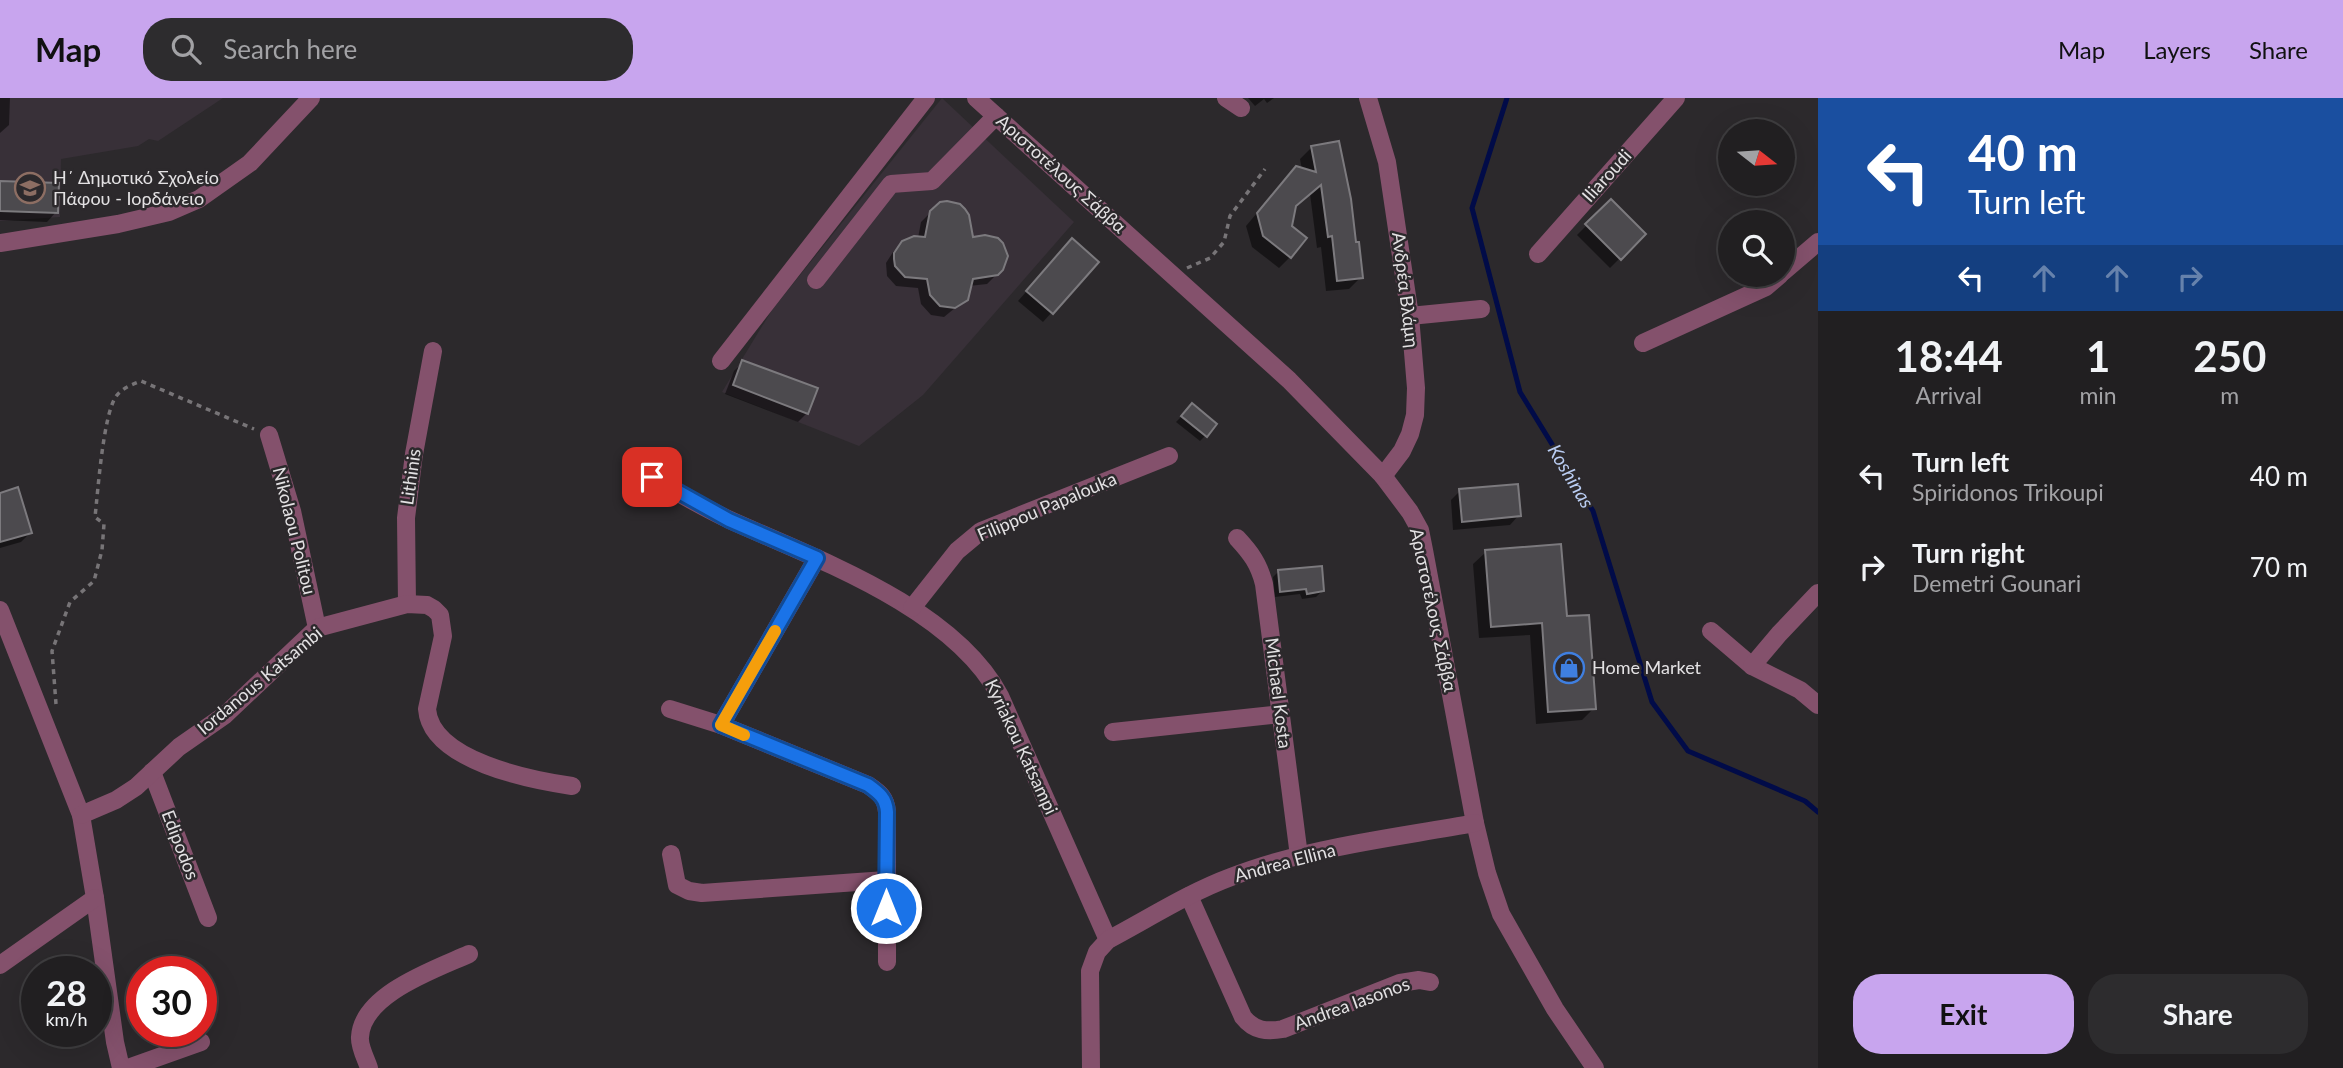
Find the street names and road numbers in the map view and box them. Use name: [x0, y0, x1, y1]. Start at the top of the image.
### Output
street label: Αριστοτέλους Σάββα: [992, 109, 1131, 237]
street label: Iliaroudi: [1577, 144, 1636, 206]
street label: Ανδρέα Βλάμη: [1388, 231, 1424, 349]
street label: Lithinis: [395, 447, 425, 506]
street label: Nikolaou Politou: [269, 465, 321, 597]
street label: Filippou Papalouka: [974, 467, 1120, 545]
street label: Αριστοτέλους Σάββα: [1406, 526, 1462, 694]
street label: Iordanous Katsambi: [193, 622, 326, 739]
street label: Michael Kosta: [1261, 636, 1297, 750]
street label: Kyriakou Katsampi: [981, 675, 1063, 818]
street label: Edipodos: [158, 807, 204, 883]
street label: Andrea Ellina: [1232, 838, 1338, 886]
street label: Andrea Iasonos: [1291, 972, 1413, 1034]

